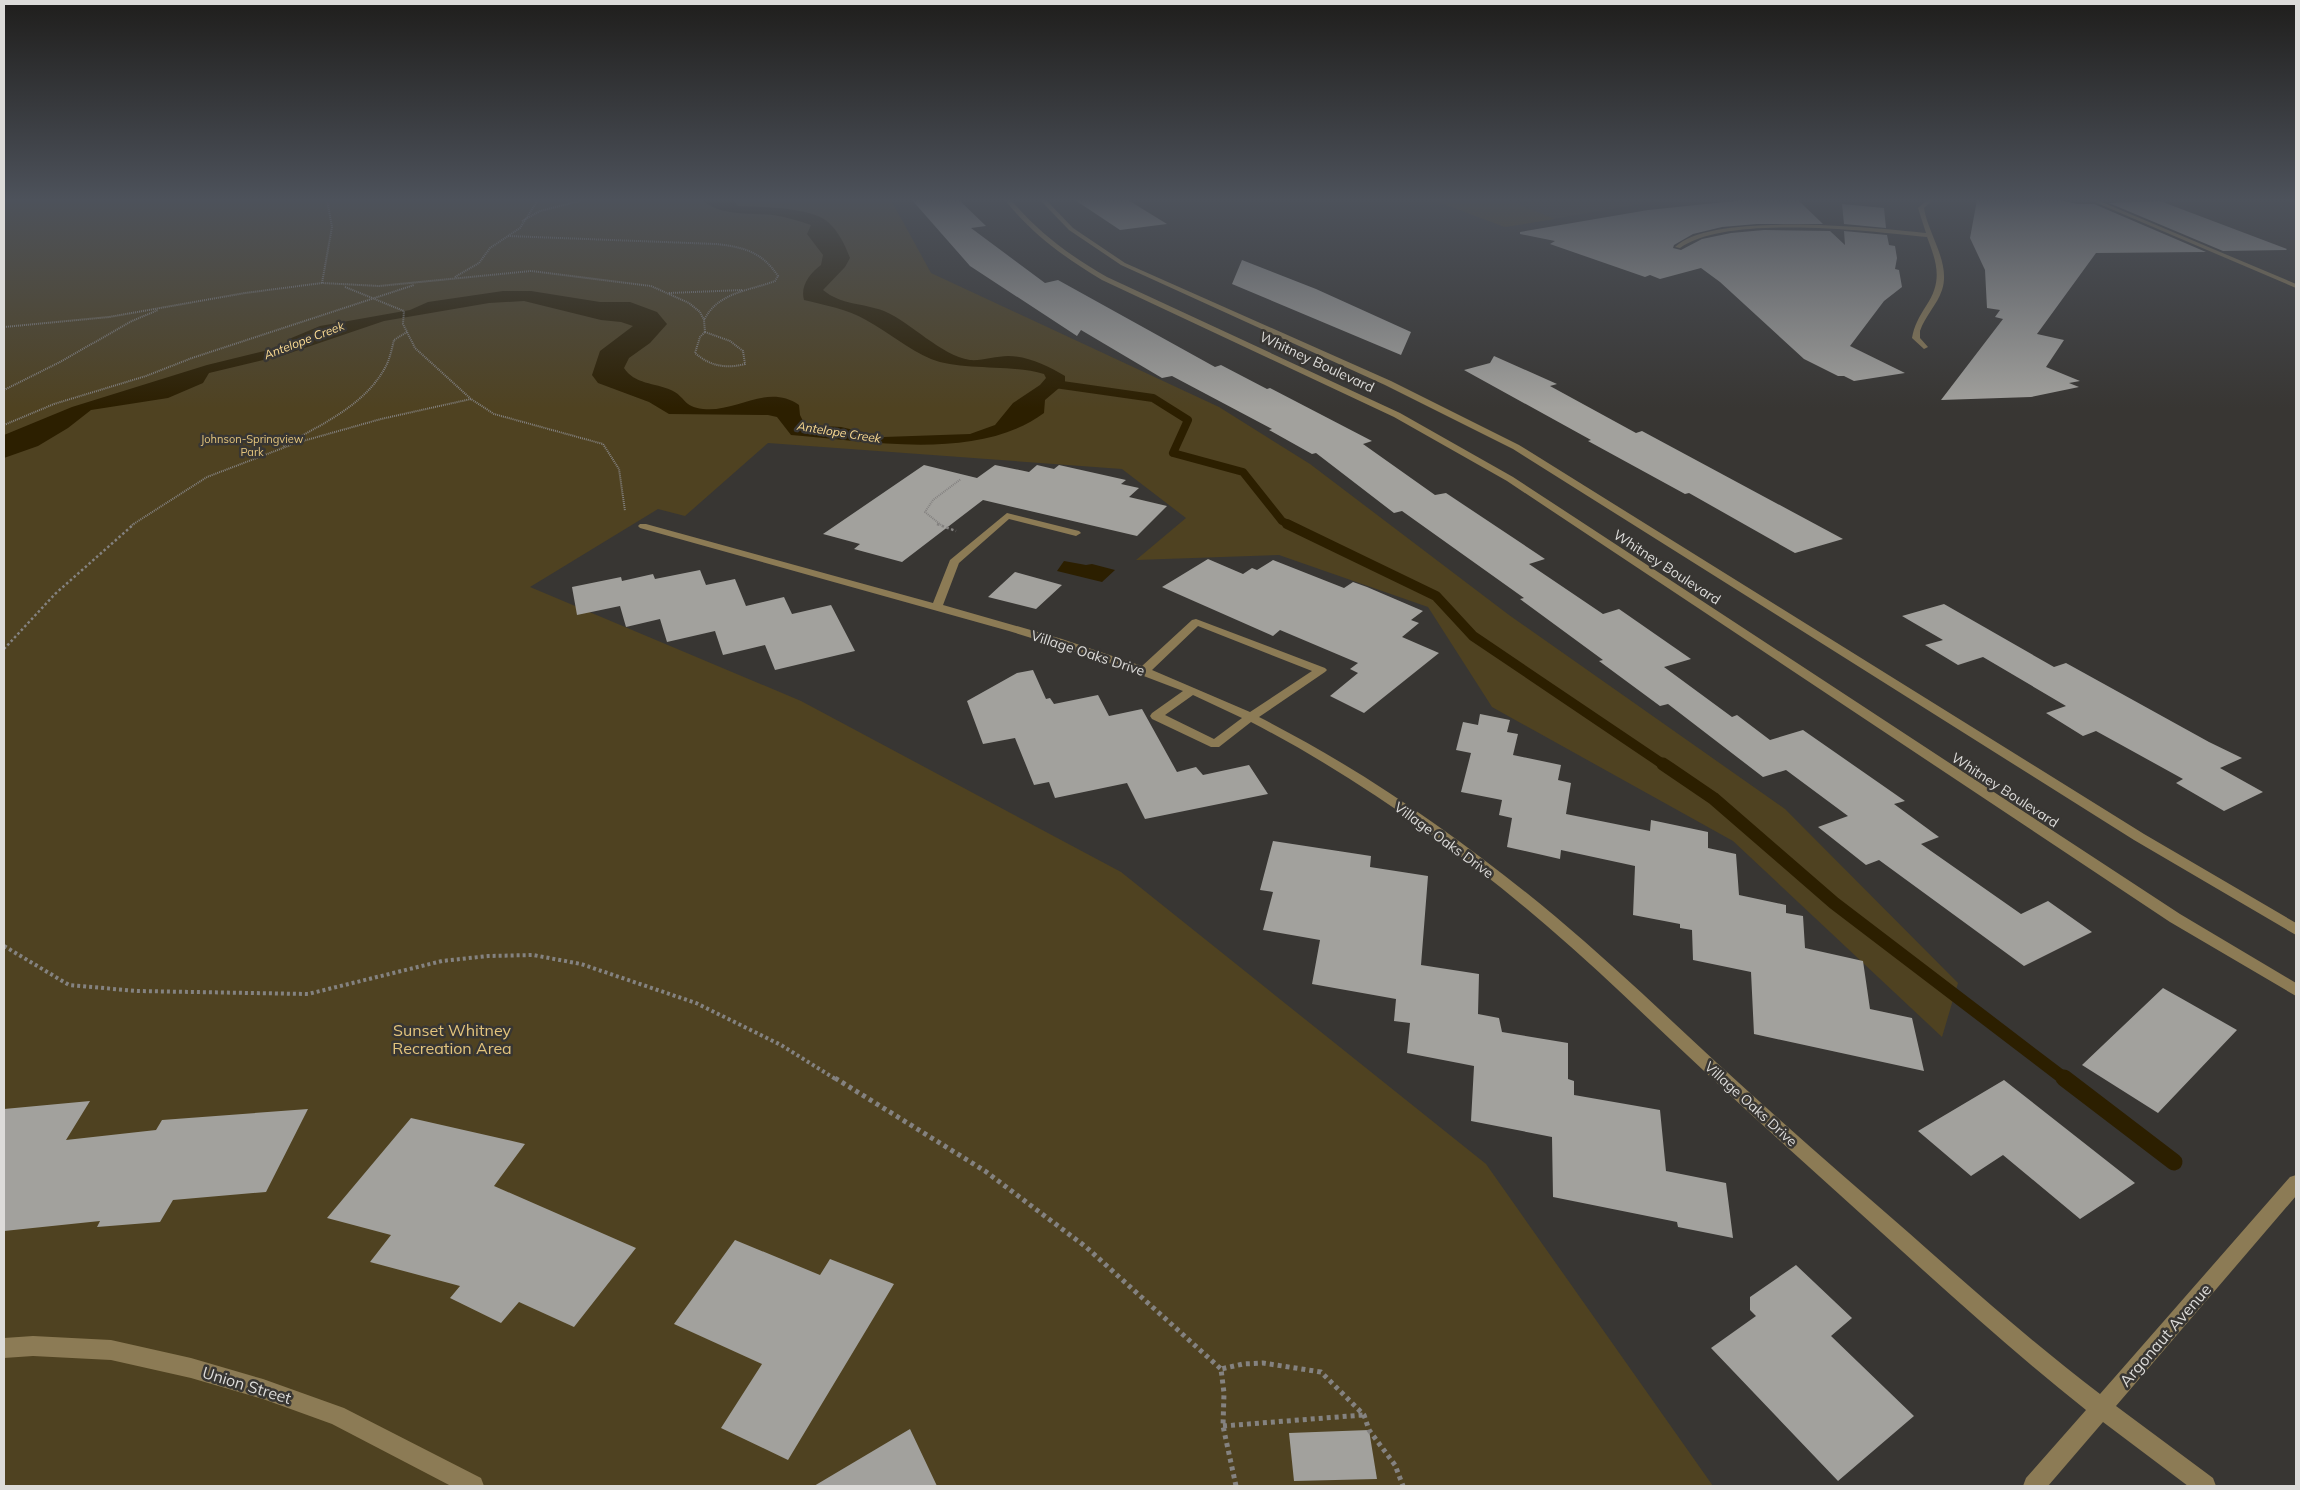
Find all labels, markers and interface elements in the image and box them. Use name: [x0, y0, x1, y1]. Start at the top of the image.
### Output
water label: Antelope Creek: [261, 318, 347, 363]
street label: Whitney Boulevard: [1257, 328, 1377, 396]
water label: Antelope Creek: [795, 418, 883, 446]
park label: Johnson-Springview Park: [201, 432, 304, 459]
street label: Whitney Boulevard: [1610, 526, 1724, 608]
street label: Village Oaks Drive: [1029, 626, 1147, 680]
street label: Whitney Boulevard: [1948, 749, 2062, 831]
street label: Village Oaks Drive: [1391, 798, 1497, 882]
park label: Sunset Whitney Recreation Area: [392, 1020, 512, 1058]
street label: Village Oaks Drive: [1701, 1058, 1801, 1150]
street label: Argonaut Avenue: [2115, 1279, 2215, 1391]
street label: Union Street: [200, 1362, 294, 1408]

